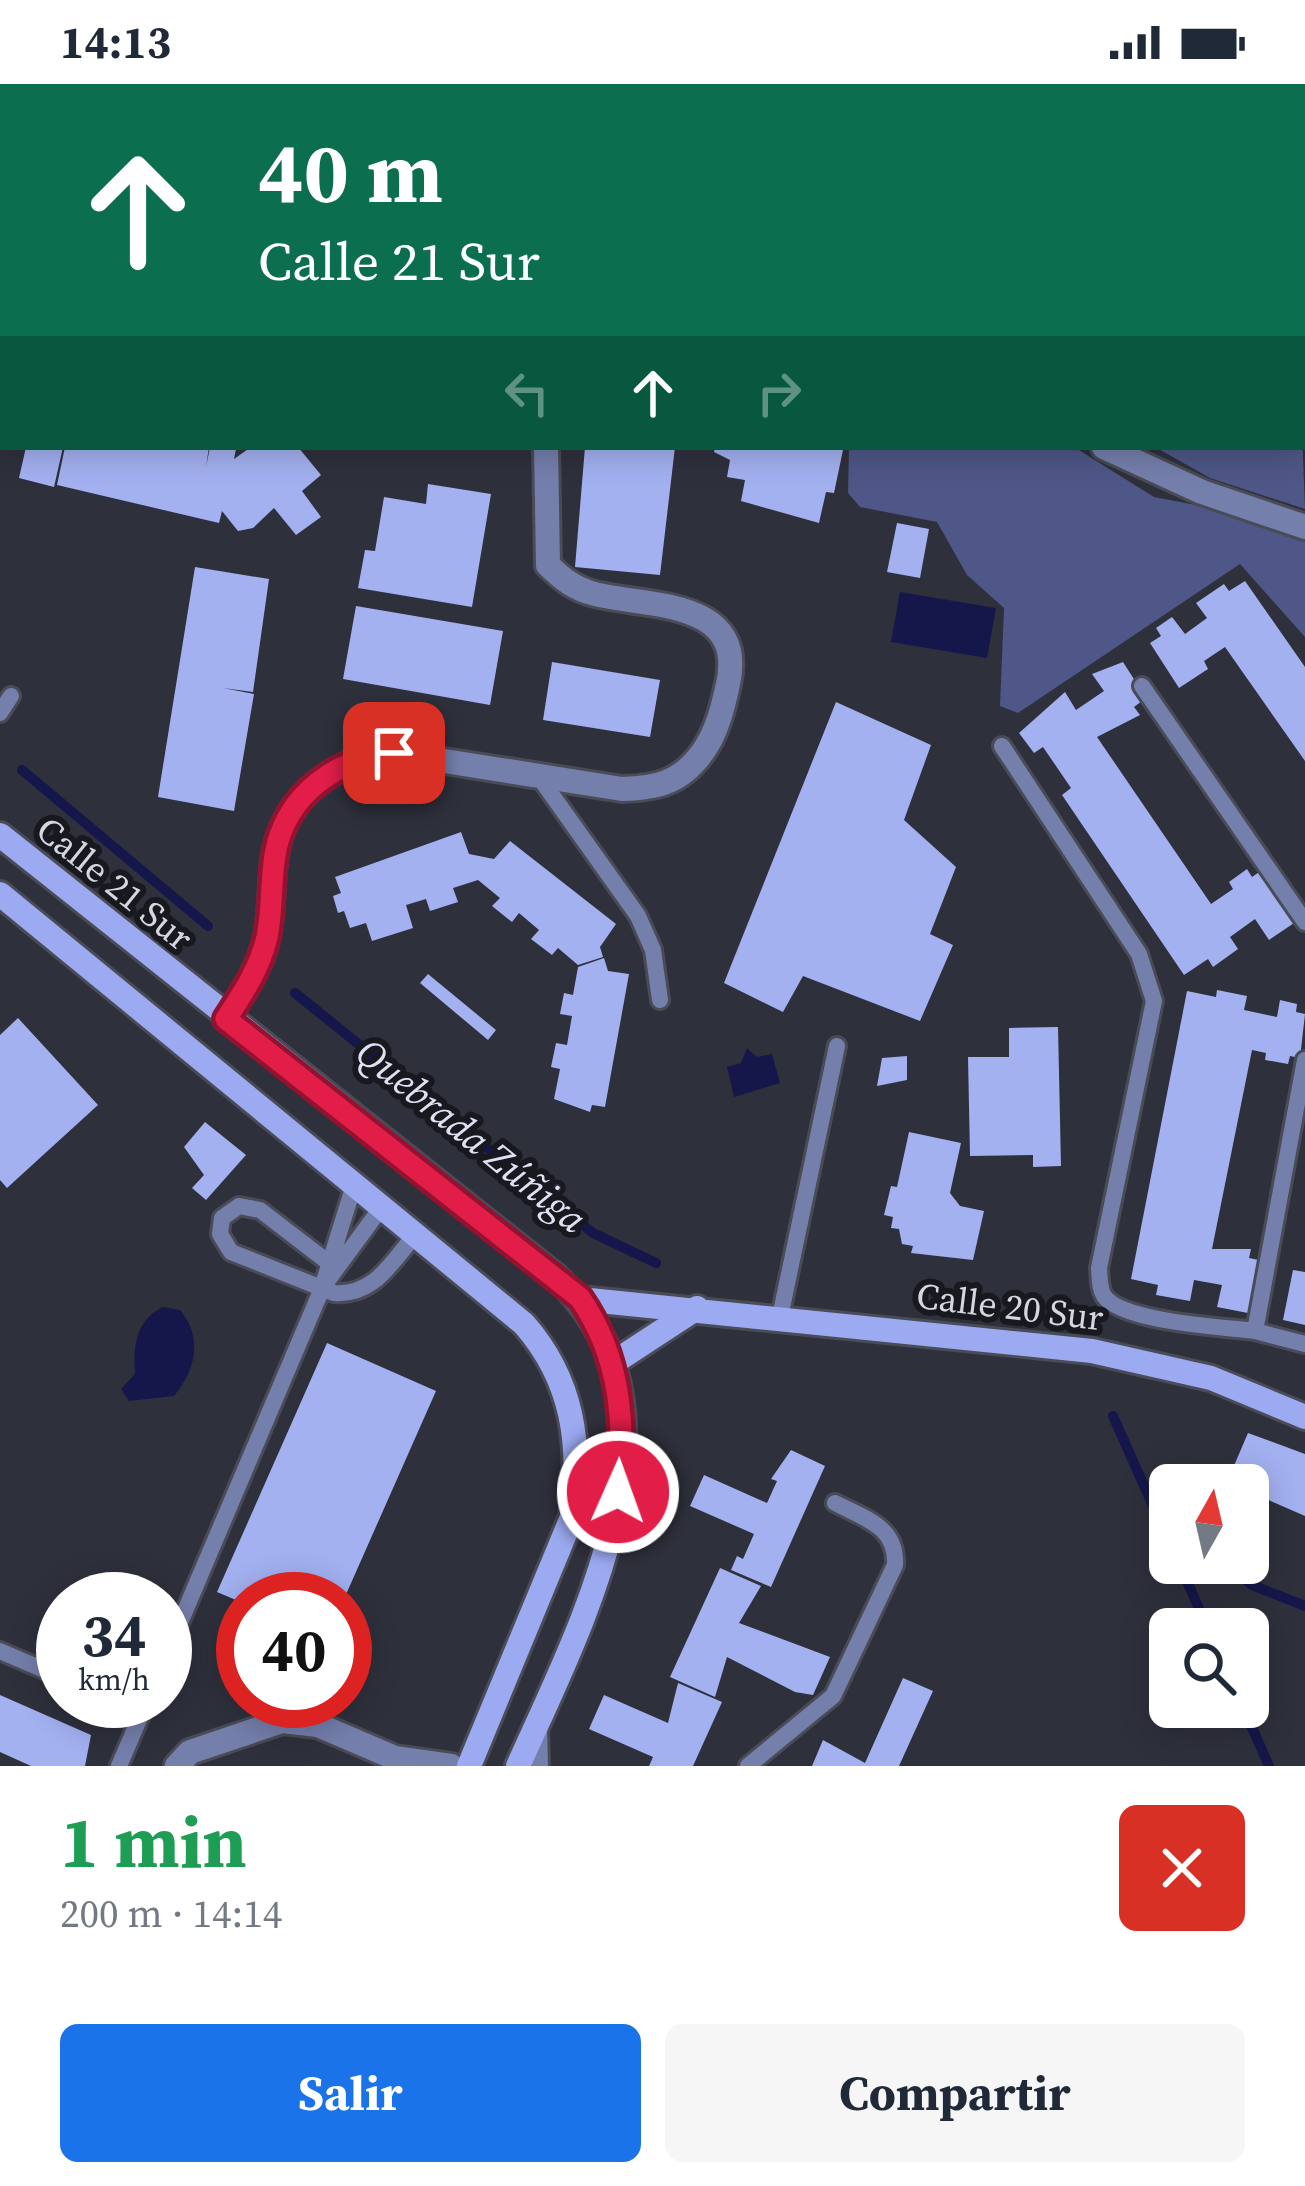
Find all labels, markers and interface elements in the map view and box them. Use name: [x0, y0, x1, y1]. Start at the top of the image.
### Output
text: 14:13: [60, 11, 171, 73]
text: 40 m: [258, 115, 443, 230]
icon: ahead: [60, 132, 216, 288]
text: Calle 21 Sur: [258, 224, 540, 298]
icon: left: [494, 360, 560, 426]
icon: ahead: [620, 360, 686, 426]
icon: right: [746, 360, 812, 426]
pin: [343, 702, 445, 804]
icon: arrive: [361, 720, 427, 786]
street label: Calle 21 Sur: [26, 805, 203, 962]
water label: Quebrada Zúñiga: [345, 1026, 599, 1245]
street label: Calle 20 Sur: [914, 1271, 1106, 1342]
position arrow: [555, 1429, 681, 1555]
north arrow: [1149, 1464, 1269, 1584]
map controls: [1149, 1464, 1269, 1728]
speed limit sign: 40: [216, 1572, 372, 1728]
text: 34: [81, 1594, 147, 1676]
button: search: [1149, 1608, 1269, 1728]
text: km/h: [78, 1659, 150, 1700]
text: 1 min: [60, 1792, 247, 1891]
button: close: [1119, 1805, 1245, 1931]
text: 200 m · 14:14: [60, 1887, 282, 1940]
button: Salir: [60, 2024, 641, 2162]
button: Compartir: [665, 2024, 1245, 2162]

